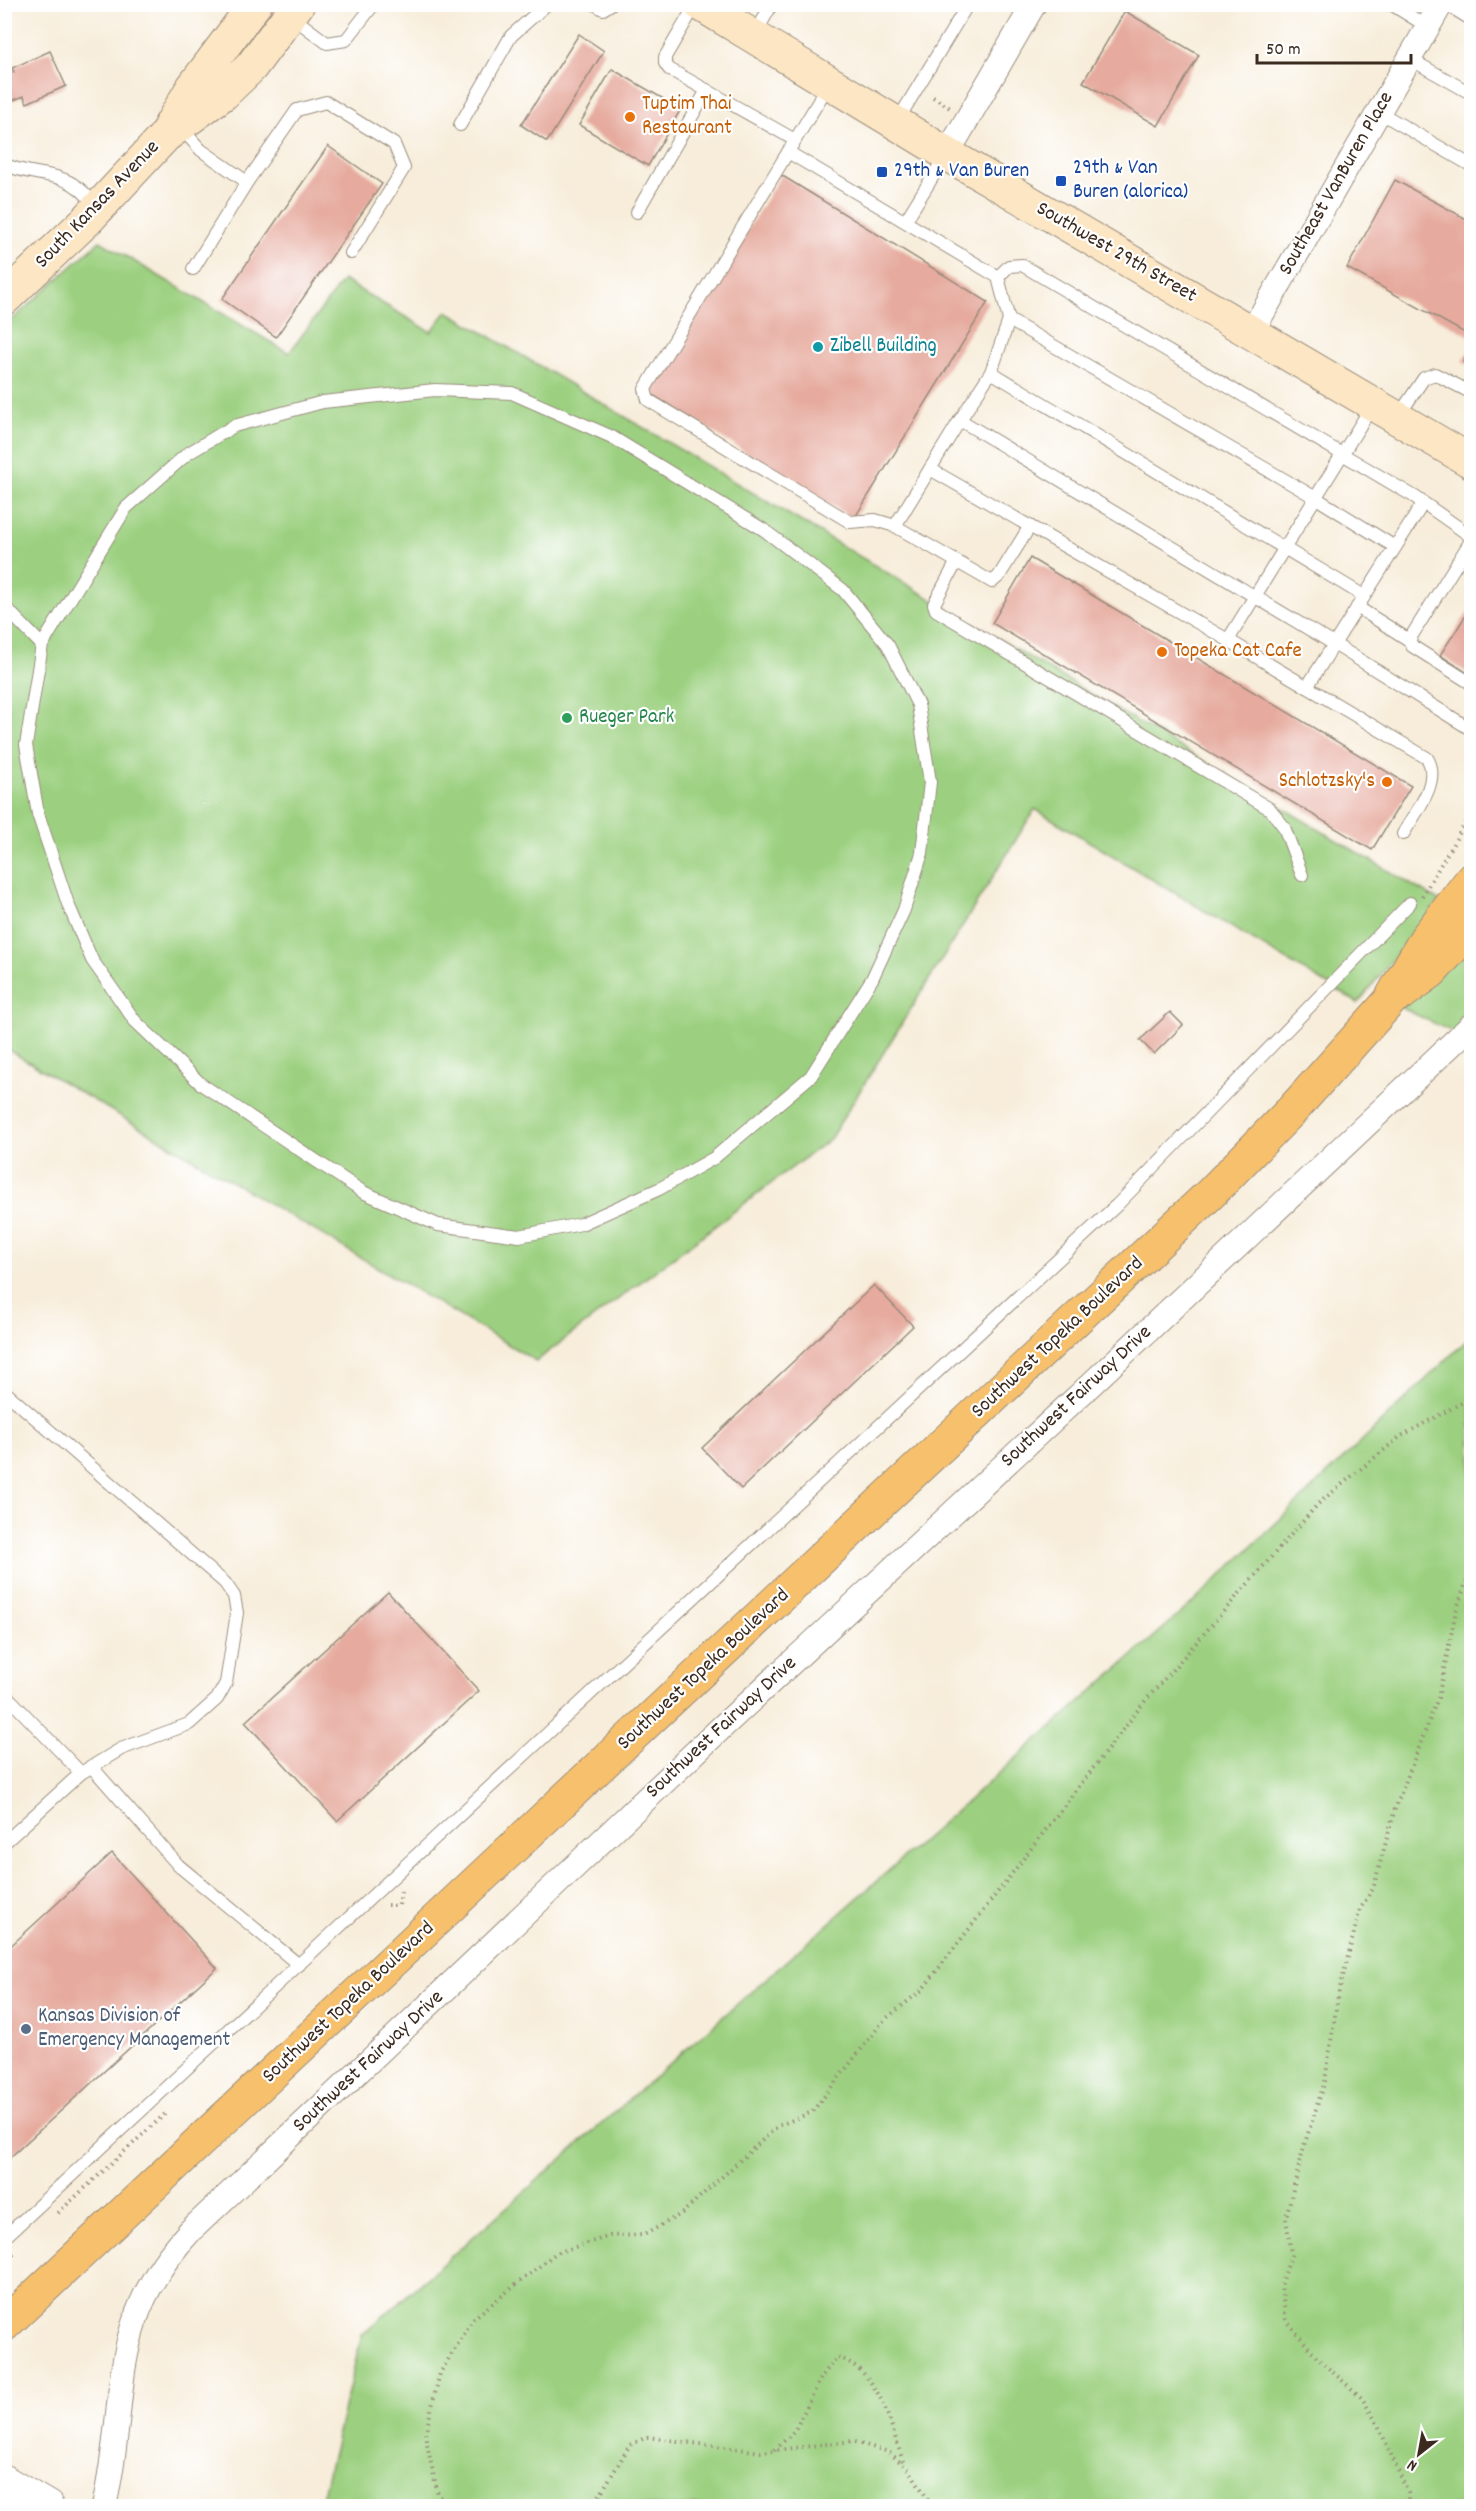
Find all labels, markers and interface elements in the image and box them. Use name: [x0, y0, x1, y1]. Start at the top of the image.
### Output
scale bar: [1257, 27, 1412, 65]
text: 50 m: [1266, 38, 1301, 63]
street label: Southeast VanBuren Place: [1272, 87, 1402, 281]
place label: Tuptim Thai Restaurant: [642, 90, 732, 144]
marker: Tuptim Thai Restaurant: [623, 110, 637, 124]
street label: South Kansas Avenue: [29, 134, 167, 276]
place label: 29th & Van Buren (alorica): [1073, 154, 1188, 208]
place label: 29th & Van Buren: [894, 157, 1029, 187]
marker: 29th & Van Buren: [875, 165, 889, 179]
marker: 29th & Van Buren (alorica): [1054, 174, 1068, 188]
street label: Southwest 29th Street: [1030, 195, 1202, 311]
place label: Zibell Building: [830, 332, 937, 362]
marker: Zibell Building: [811, 340, 825, 354]
place label: Topeka Cat Cafe: [1174, 637, 1302, 667]
marker: Topeka Cat Cafe: [1155, 645, 1169, 659]
place label: Rueger Park: [579, 703, 674, 733]
marker: Rueger Park: [560, 711, 574, 725]
place label: Schlotzsky's: [1279, 767, 1375, 797]
marker: Schlotzsky's: [1380, 775, 1394, 789]
street label: Southwest Topeka Boulevard: [965, 1250, 1151, 1426]
street label: Southwest Fairway Drive: [995, 1319, 1159, 1475]
street label: Southwest Topeka Boulevard: [611, 1582, 797, 1758]
street label: Southwest Fairway Drive: [640, 1650, 804, 1806]
street label: Southwest Topeka Boulevard: [256, 1915, 442, 2091]
street label: Southwest Fairway Drive: [287, 1984, 451, 2140]
place label: Kansas Division of Emergency Management: [38, 2002, 230, 2056]
marker: Kansas Division of Emergency Management: [19, 2022, 33, 2036]
north arrow: [1389, 2424, 1449, 2484]
text: N: [1403, 2453, 1422, 2477]

